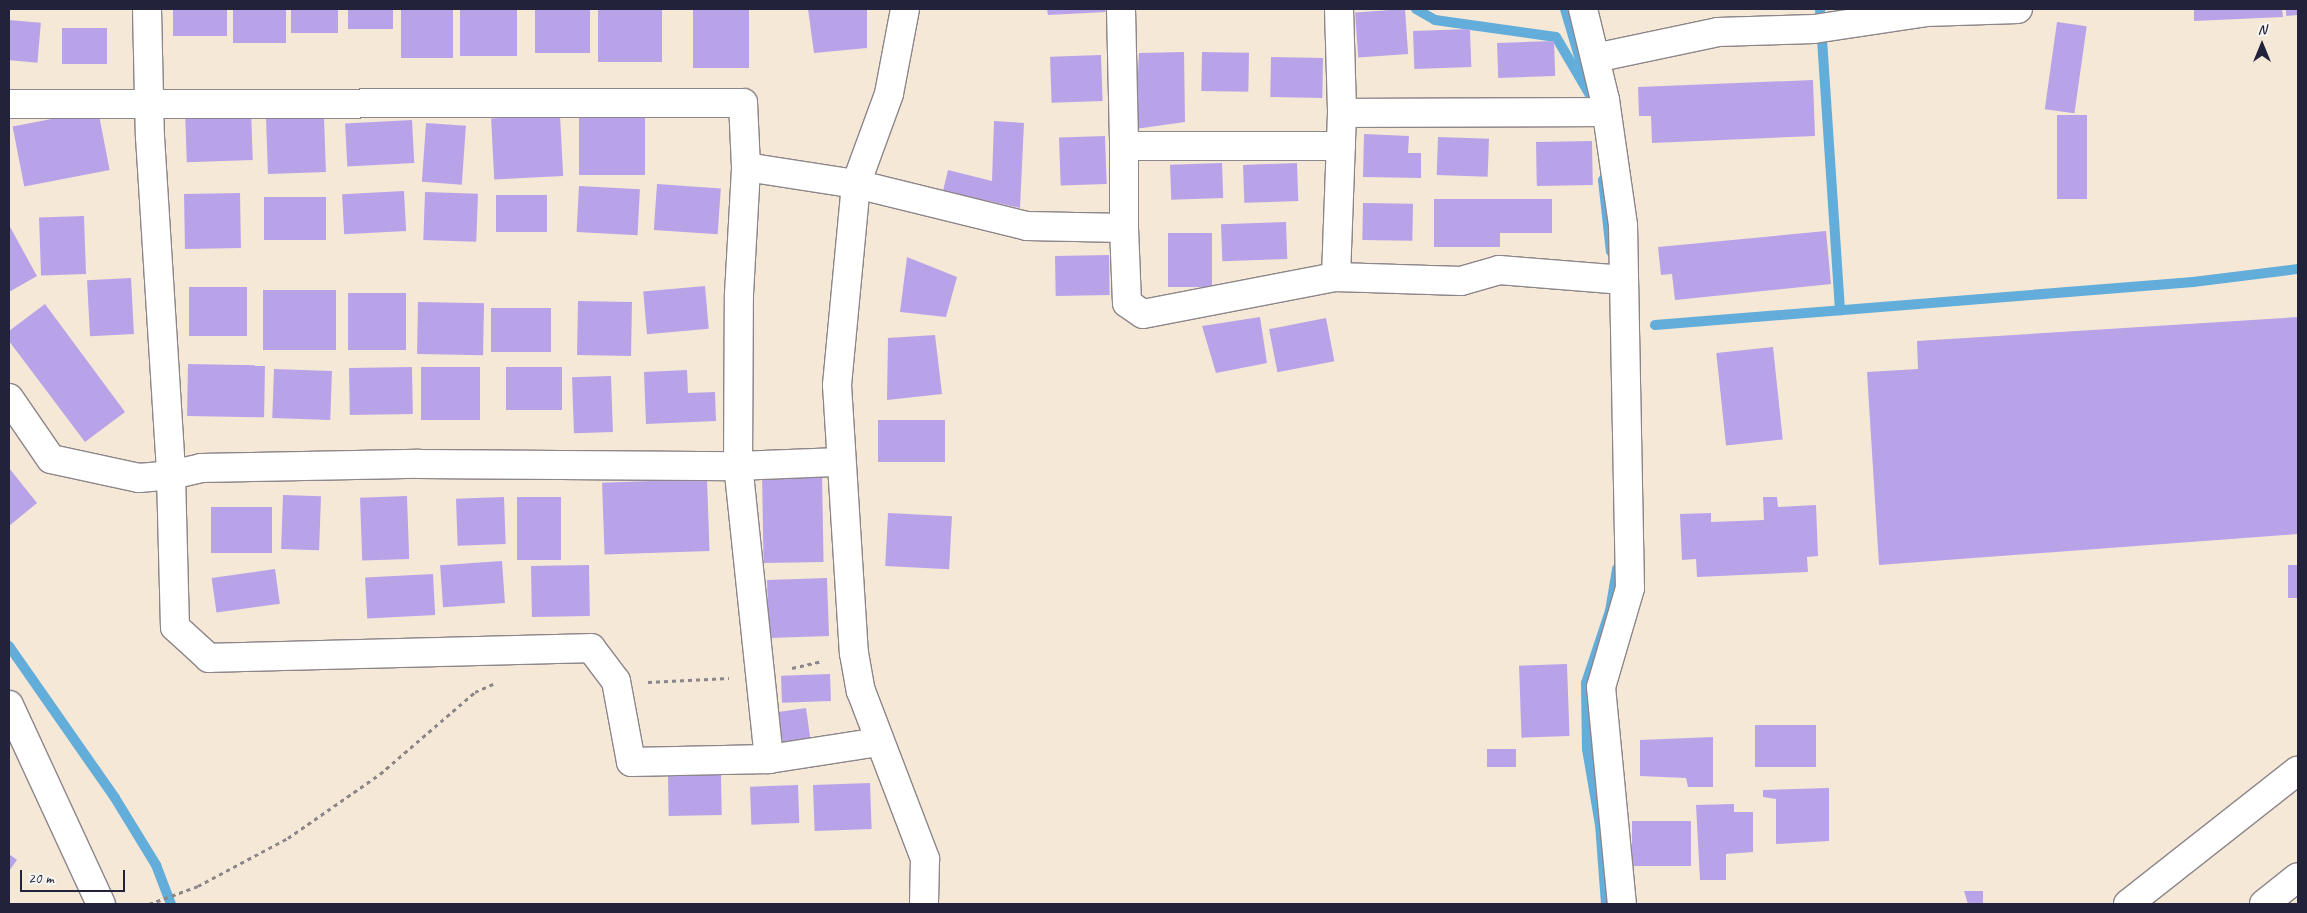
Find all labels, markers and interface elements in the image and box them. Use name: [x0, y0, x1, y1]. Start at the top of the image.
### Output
north arrow: [2237, 20, 2287, 70]
text: N: [2258, 21, 2266, 38]
scale bar: [22, 860, 128, 892]
text: 20 m: [28, 869, 54, 888]

